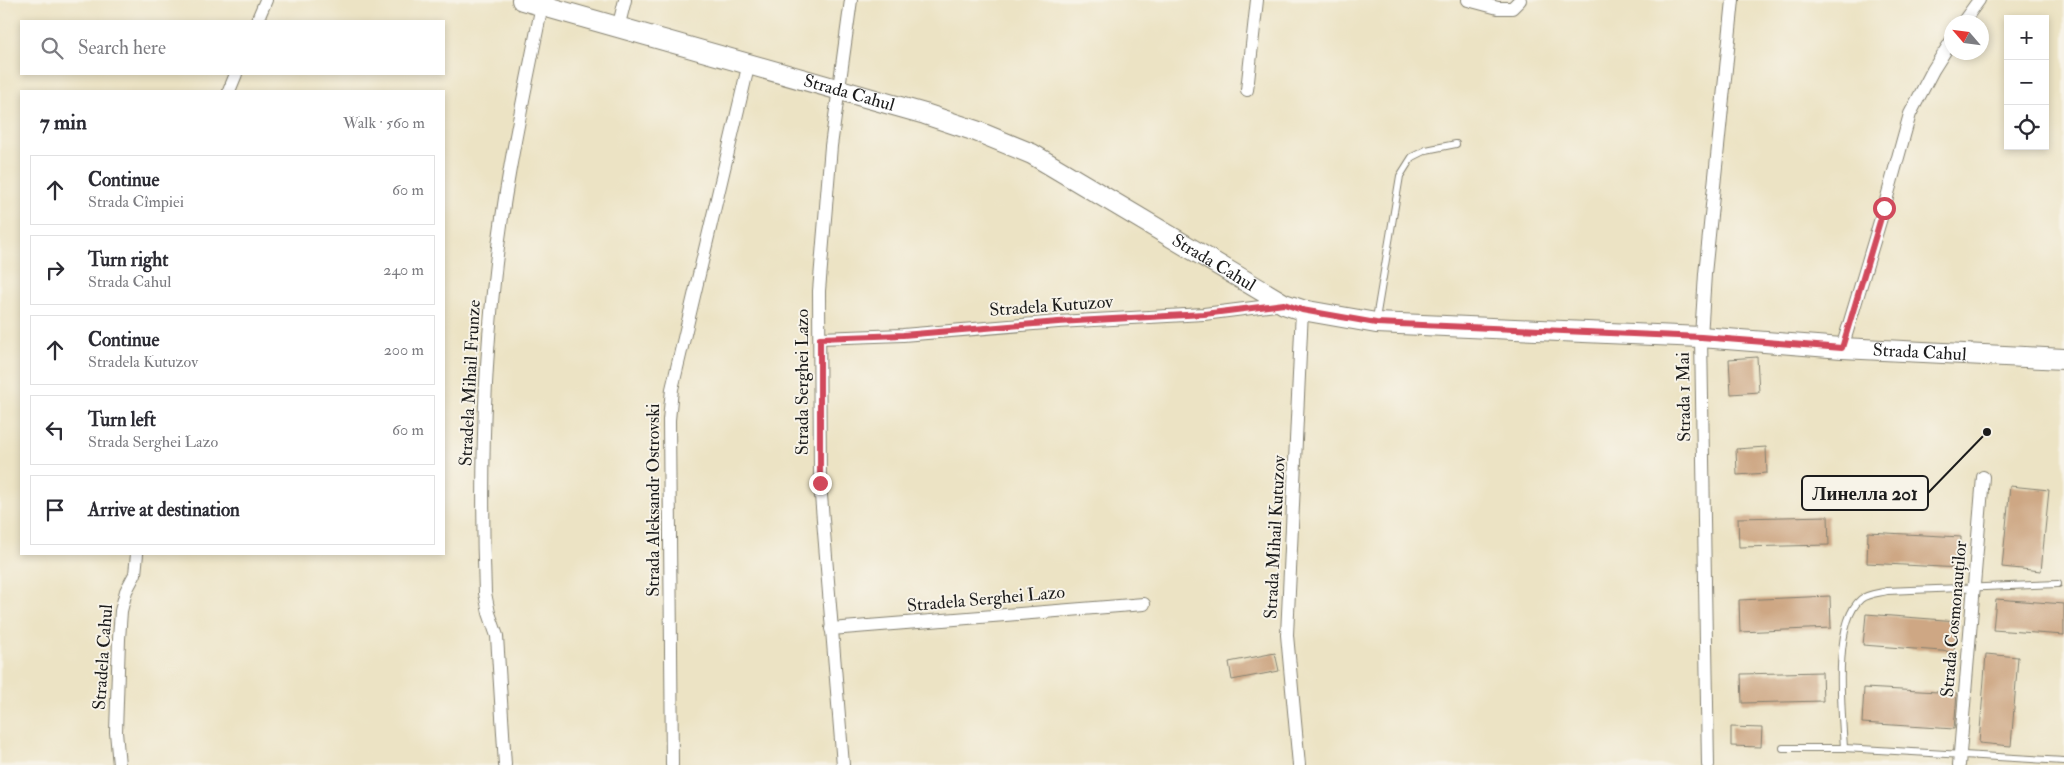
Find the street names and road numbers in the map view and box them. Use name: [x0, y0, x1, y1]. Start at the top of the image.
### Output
street label: Strada Cahul: [801, 69, 898, 116]
street label: Strada Cahul: [1168, 228, 1261, 296]
street label: Stradela Kutuzov: [988, 290, 1114, 322]
street label: Stradela Mihail Frunze: [454, 299, 486, 467]
street label: Strada Serghei Lazo: [791, 308, 814, 455]
street label: Strada Cahul: [1872, 338, 1967, 366]
street label: Strada 1 Mai: [1672, 352, 1696, 442]
street label: Strada Aleksandr Ostrovski: [642, 403, 665, 597]
street label: Strada Mihail Kutuzov: [1259, 454, 1291, 619]
street label: Strada Cosmonauților: [1936, 539, 1972, 698]
street label: Stradela Serghei Lazo: [906, 581, 1066, 617]
street label: Stradela Cahul: [88, 603, 118, 711]

